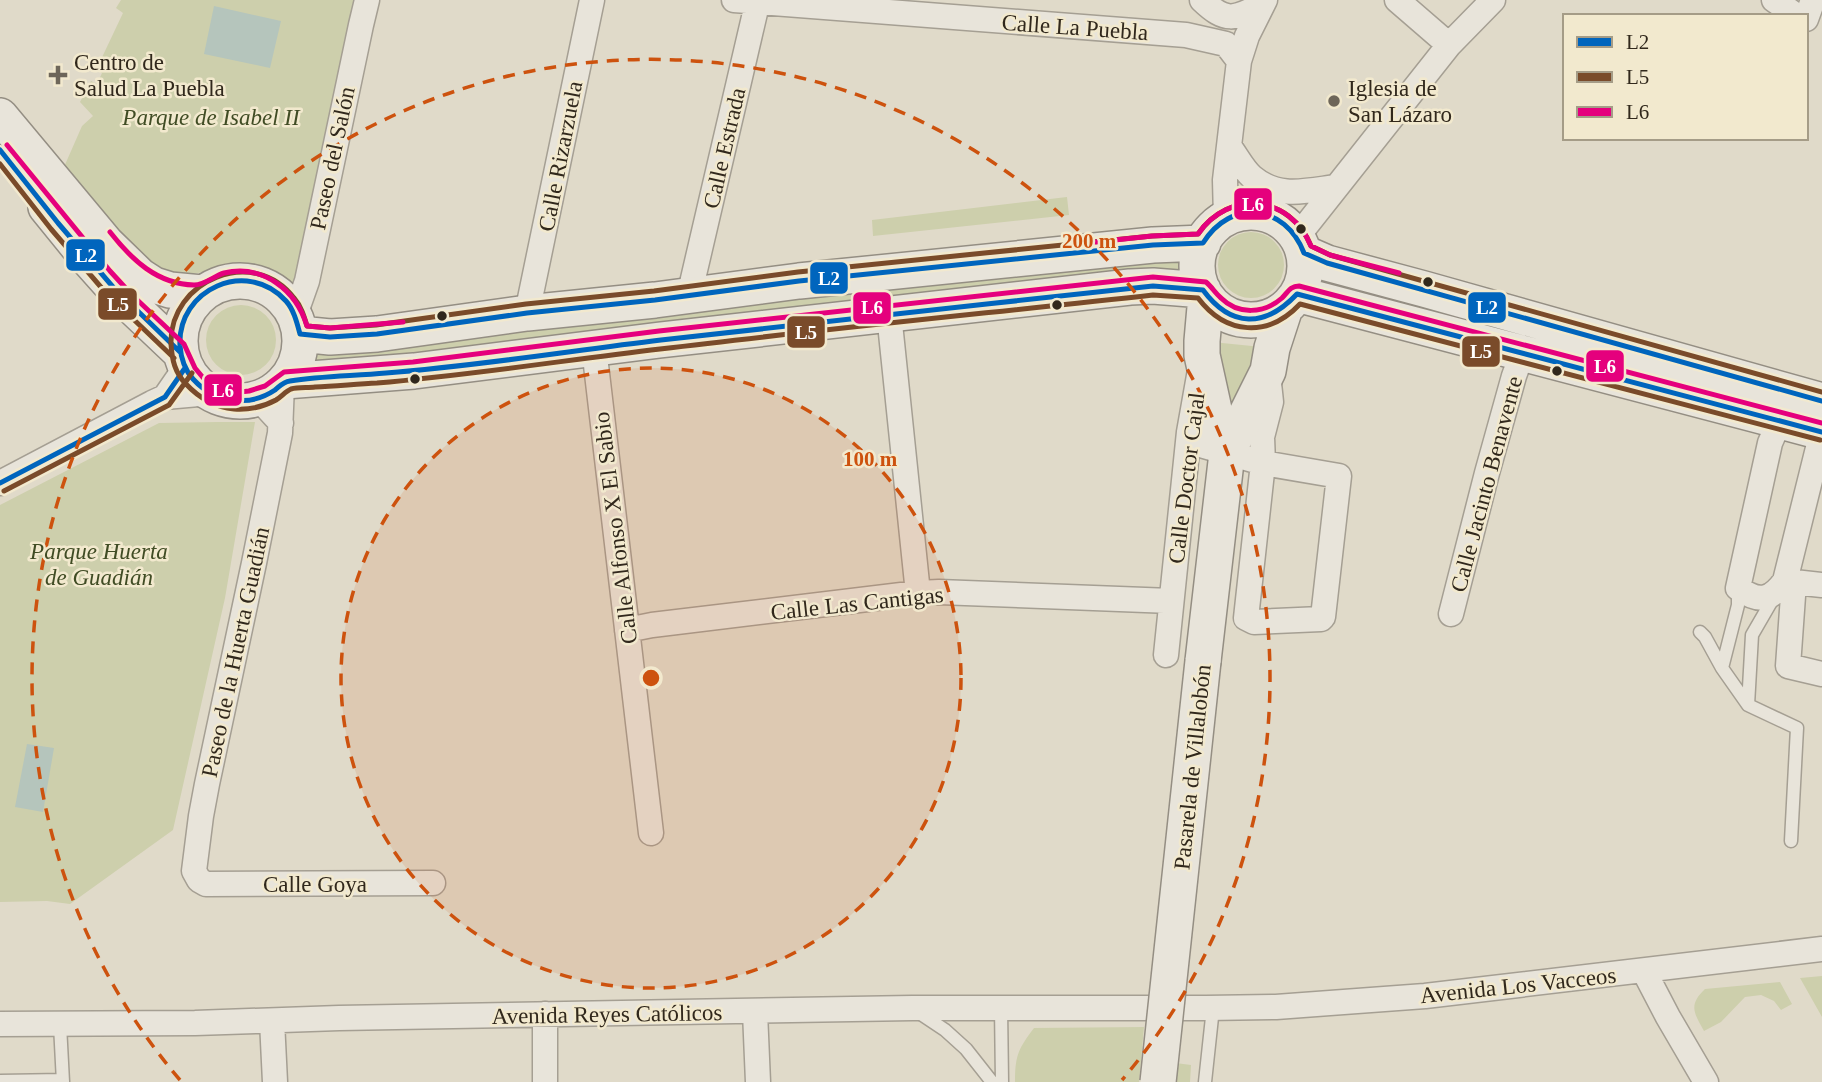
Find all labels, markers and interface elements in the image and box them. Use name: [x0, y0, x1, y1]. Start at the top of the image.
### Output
street label: Calle La Puebla: [1001, 10, 1149, 45]
legend: [1563, 14, 1808, 140]
text: L2: [1626, 30, 1649, 54]
place label: Centro de Salud La Puebla: [74, 50, 225, 101]
marker: Centro de Salud La Puebla: [48, 65, 68, 85]
text: L5: [1626, 65, 1649, 89]
place label: Iglesia de San Lázaro: [1348, 76, 1452, 127]
street label: Calle Rizarzuela: [534, 79, 587, 233]
street label: Paseo del Salón: [305, 84, 360, 232]
street label: Calle Estrada: [698, 85, 751, 211]
marker: Iglesia de San Lázaro: [1326, 93, 1342, 109]
text: L6: [1626, 100, 1649, 124]
park label: Parque de Isabel II: [121, 105, 301, 130]
line badge: L6: [1233, 187, 1273, 221]
text: L6: [1242, 194, 1264, 215]
unlabelled marker: [1294, 222, 1308, 236]
text: 200 m: [1062, 229, 1117, 253]
line badge: L2: [65, 238, 106, 272]
text: L2: [75, 245, 97, 266]
line badge: L2: [809, 261, 849, 295]
text: L2: [818, 268, 840, 289]
unlabelled marker: [1421, 275, 1435, 289]
line badge: L5: [97, 287, 138, 321]
line badge: L6: [852, 291, 892, 325]
line badge: L2: [1467, 291, 1507, 324]
text: L5: [107, 294, 129, 315]
text: L6: [861, 297, 883, 318]
text: L2: [1476, 297, 1498, 318]
unlabelled marker: [1050, 298, 1064, 312]
unlabelled marker: [435, 309, 449, 323]
line badge: L5: [786, 315, 826, 349]
text: L5: [795, 322, 817, 343]
line badge: L5: [1461, 335, 1501, 368]
text: L5: [1470, 341, 1492, 362]
line badge: L6: [1585, 349, 1625, 383]
text: L6: [1594, 356, 1616, 377]
unlabelled marker: [1550, 364, 1564, 378]
unlabelled marker: [408, 372, 422, 386]
line badge: L6: [203, 373, 243, 407]
street label: Calle Jacinto Benavente: [1446, 374, 1527, 595]
text: L6: [212, 380, 234, 401]
street label: Calle Doctor Cajal: [1164, 391, 1209, 565]
street label: Calle Alfonso X El Sabio: [589, 410, 642, 646]
text: 100 m: [843, 447, 898, 471]
street label: Paseo de la Huerta Guadián: [197, 524, 274, 780]
park label: Parque Huerta de Guadián: [29, 539, 168, 590]
street label: Calle Las Cantigas: [769, 582, 945, 625]
street label: Pasarela de Villalobón: [1169, 663, 1216, 871]
centre of rings: [639, 666, 663, 690]
street label: Calle Goya: [263, 872, 367, 897]
street label: Avenida Los Vacceos: [1419, 963, 1617, 1008]
street label: Avenida Reyes Católicos: [491, 1000, 723, 1029]

